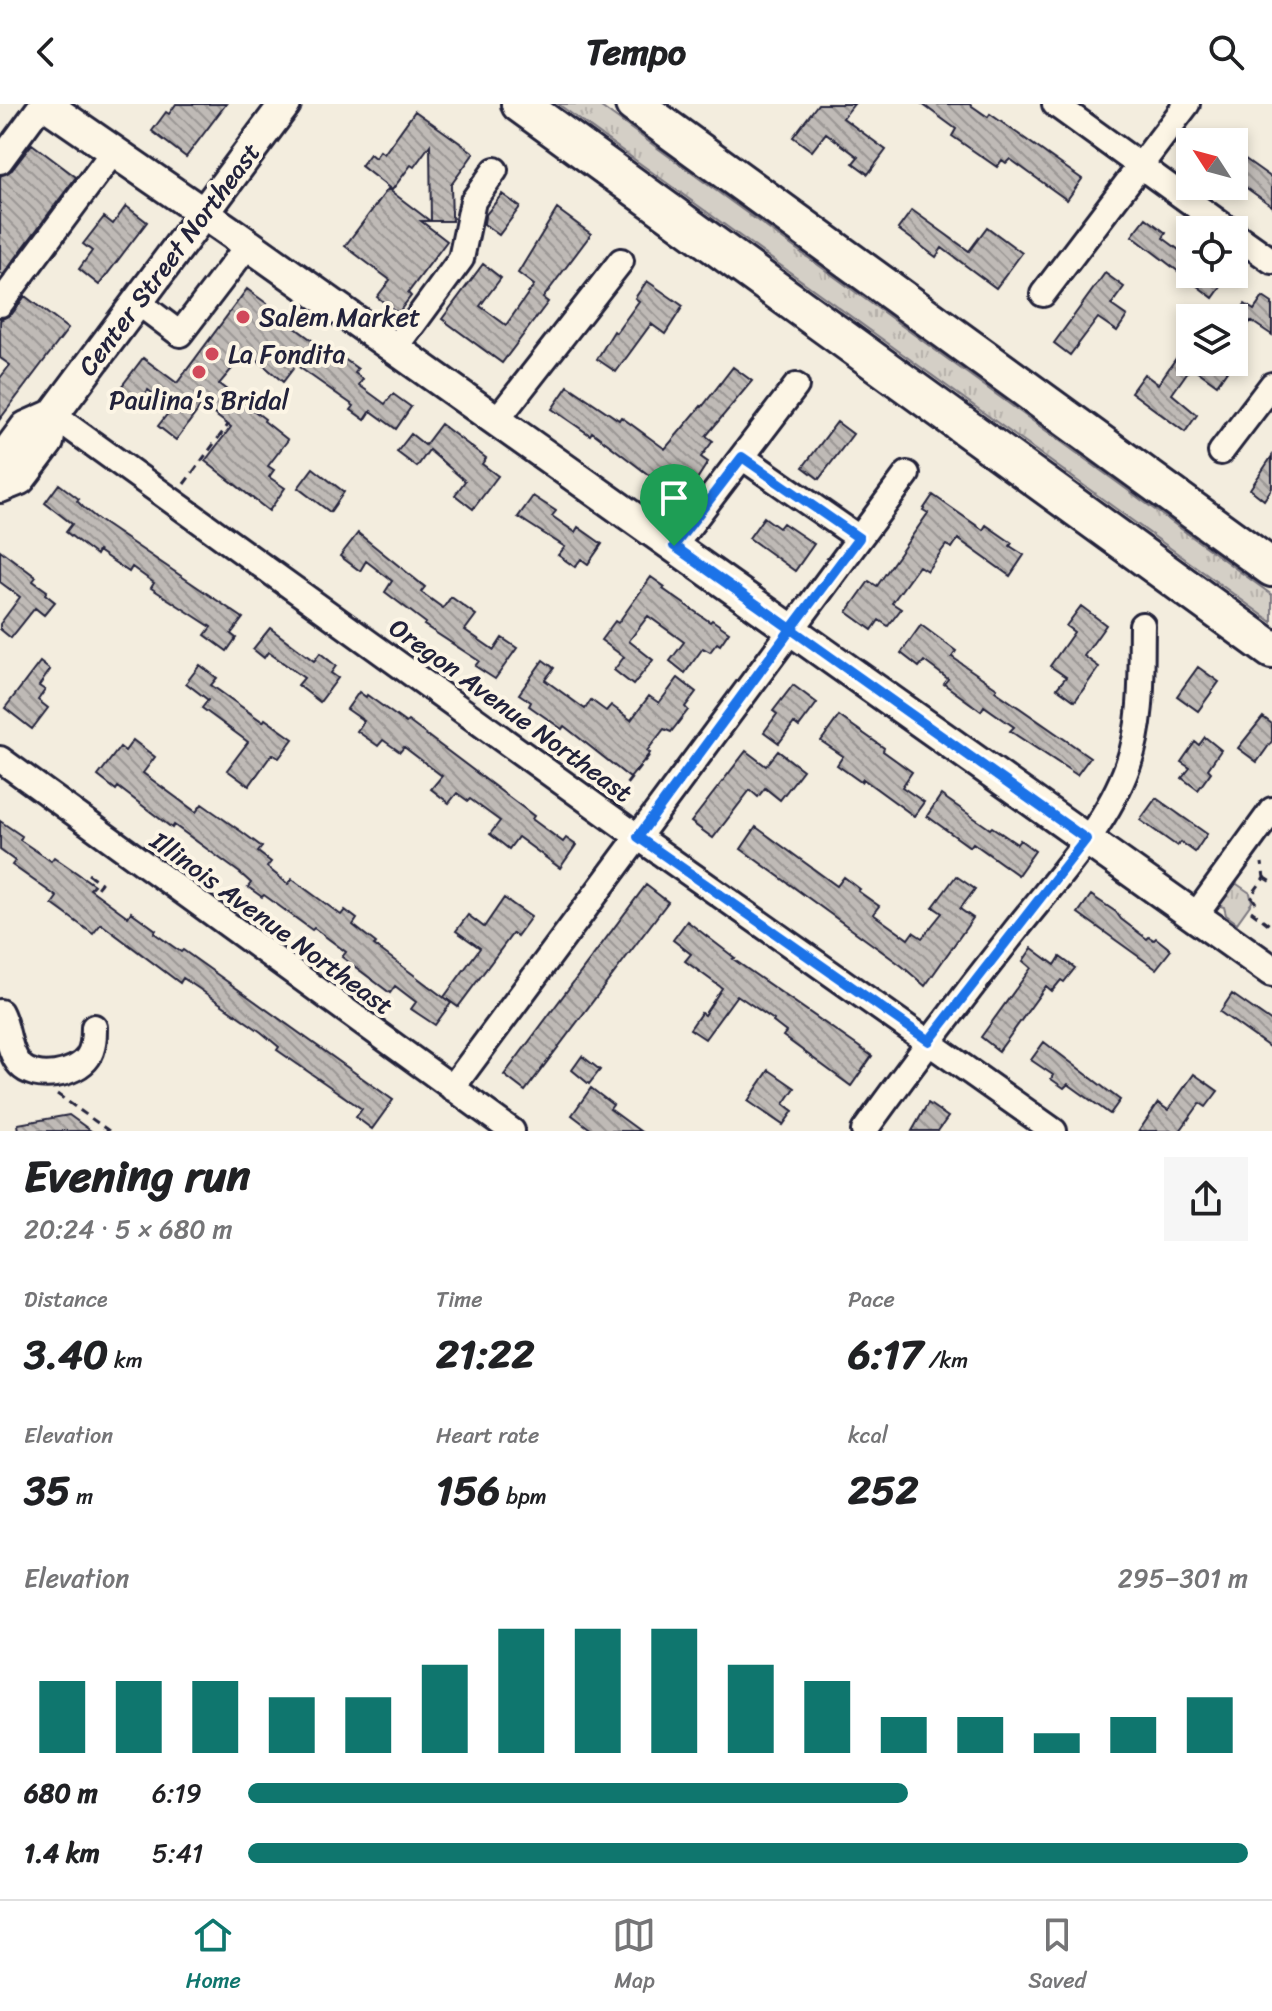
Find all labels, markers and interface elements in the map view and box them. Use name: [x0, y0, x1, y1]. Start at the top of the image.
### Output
text: Tempo: [586, 20, 686, 84]
icon: back: [24, 30, 68, 74]
icon: search: [1204, 30, 1248, 74]
north arrow: [1176, 128, 1248, 200]
map controls: [1176, 128, 1248, 376]
street label: Center Street Northeast: [65, 132, 273, 386]
button: locate: [1176, 216, 1248, 288]
place label: Salem Market: [259, 294, 420, 340]
button: layers: [1176, 304, 1248, 376]
marker: Salem Market: [234, 308, 252, 326]
place label: La Fondita: [228, 331, 346, 377]
marker: La Fondita: [203, 345, 221, 363]
marker: Paulina's Bridal: [190, 363, 208, 381]
place label: Paulina's Bridal: [109, 377, 290, 423]
pin: [640, 464, 708, 546]
icon: arrive: [652, 476, 696, 520]
street label: Oregon Avenue Northeast: [379, 605, 643, 815]
street label: Illinois Avenue Northeast: [140, 818, 404, 1027]
text: Evening run: [24, 1137, 250, 1215]
button: share: [1164, 1157, 1248, 1241]
text: 20:24 · 5 × 680 m: [24, 1206, 233, 1252]
text: Distance: [24, 1280, 108, 1319]
text: Time: [436, 1280, 483, 1319]
text: Pace: [848, 1280, 895, 1319]
text: 3.40: [24, 1319, 108, 1390]
text: 21:22: [436, 1319, 534, 1390]
text: 6:17: [848, 1319, 923, 1390]
text: km: [108, 1341, 143, 1380]
text: /km: [923, 1341, 968, 1380]
text: Elevation: [24, 1416, 113, 1455]
text: Heart rate: [436, 1416, 539, 1455]
text: kcal: [848, 1416, 888, 1455]
text: 35: [24, 1455, 70, 1526]
text: 156: [436, 1455, 500, 1526]
text: 252: [848, 1455, 919, 1526]
text: m: [70, 1477, 93, 1516]
text: bpm: [500, 1477, 547, 1516]
text: Elevation: [24, 1555, 129, 1601]
text: 295–301 m: [1118, 1555, 1248, 1601]
text: 680 m: [24, 1770, 98, 1816]
text: 6:19: [152, 1770, 202, 1816]
text: 1.4 km: [24, 1830, 100, 1876]
text: 5:41: [152, 1830, 203, 1876]
tab: Home: [186, 1913, 241, 2000]
tab: Map: [612, 1913, 656, 2000]
tab: Saved: [1028, 1913, 1086, 2000]

